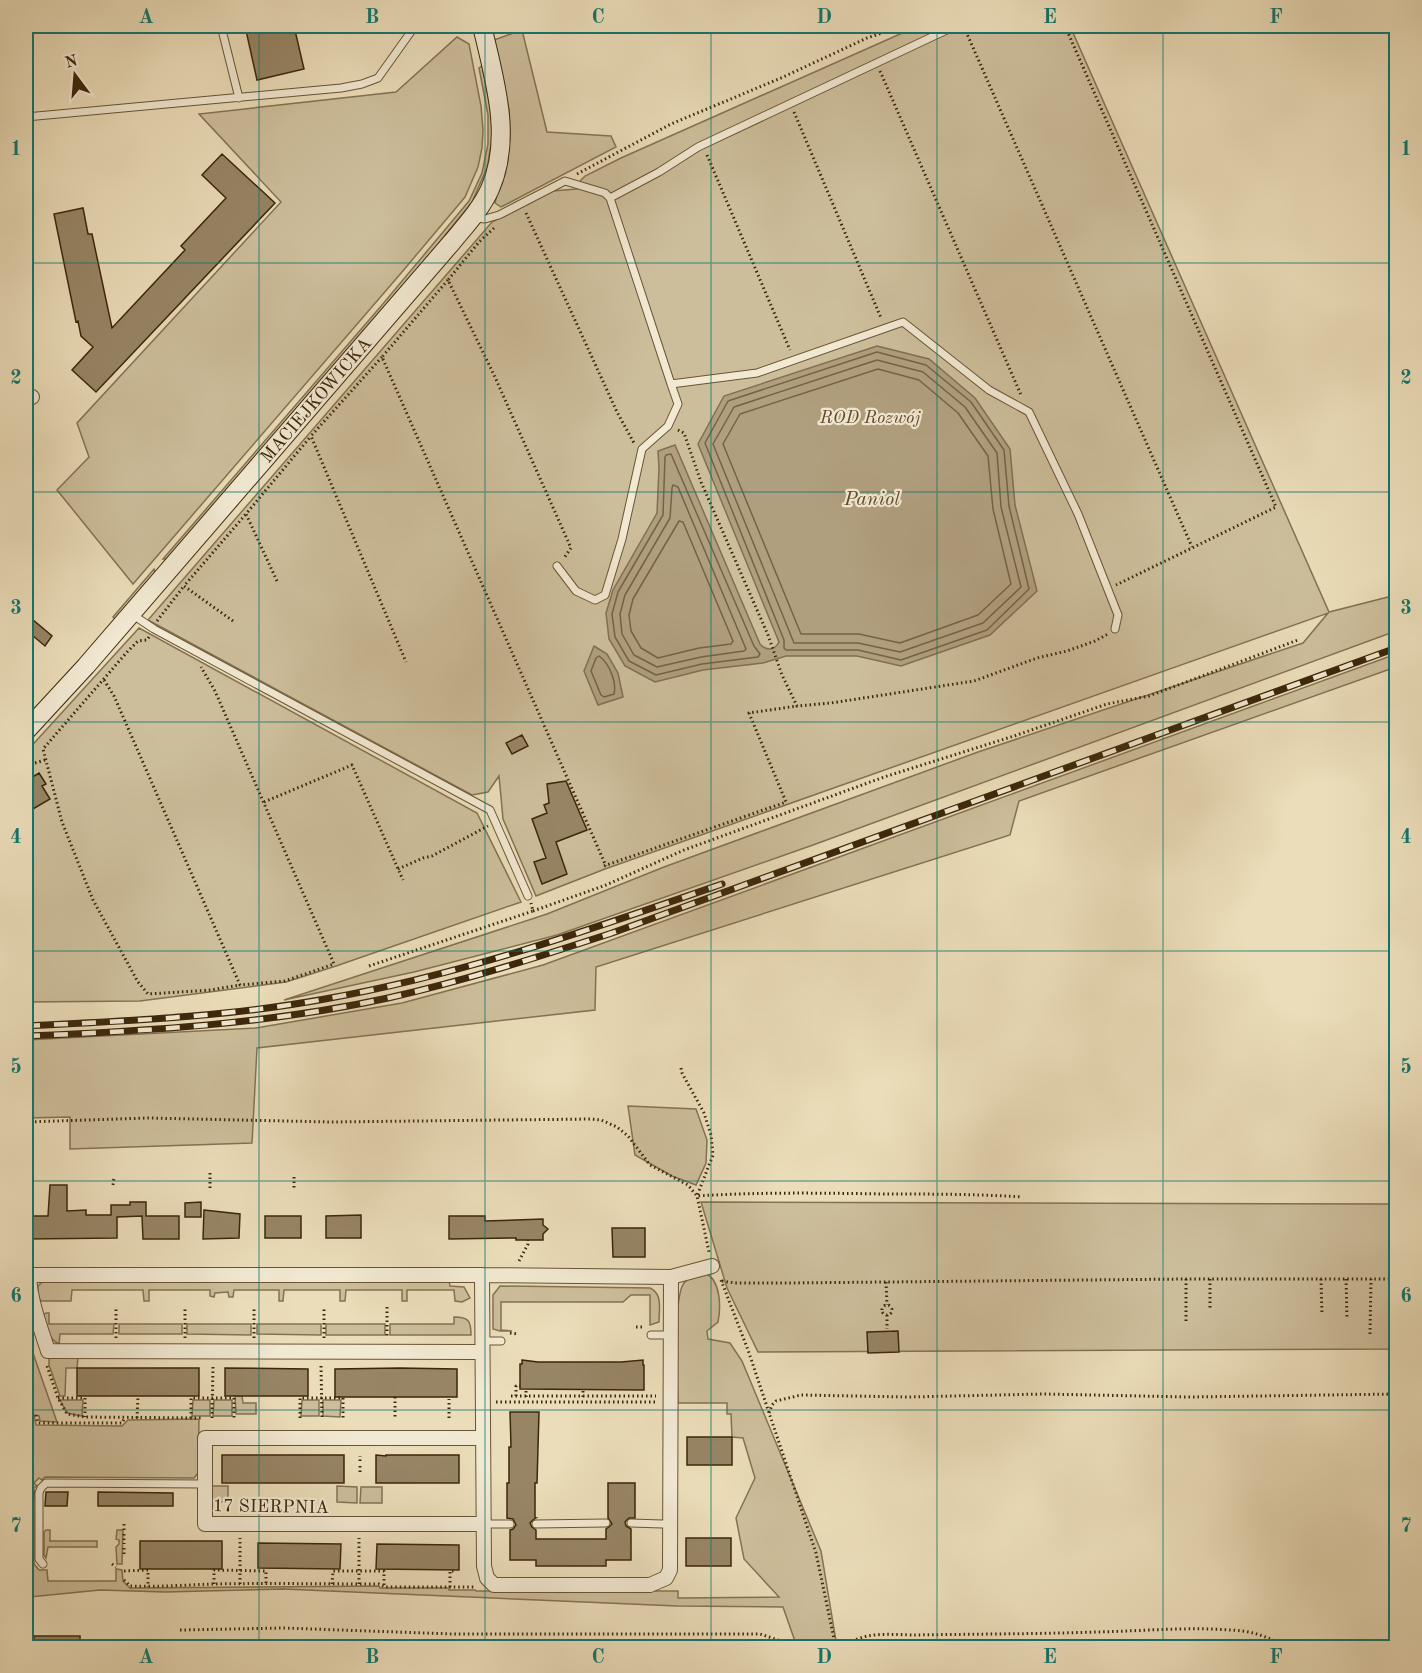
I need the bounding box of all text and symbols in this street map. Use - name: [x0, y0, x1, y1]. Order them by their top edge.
- text: A: [138, 8, 154, 28]
- text: B: [365, 8, 379, 28]
- text: C: [591, 8, 605, 28]
- text: D: [816, 8, 832, 28]
- text: E: [1043, 8, 1057, 28]
- text: F: [1269, 8, 1283, 28]
- north arrow: [45, 45, 105, 105]
- text: N: [63, 53, 80, 72]
- text: 1: [10, 140, 22, 160]
- text: 1: [1400, 140, 1412, 160]
- street label: MACIEJKOWICKA: [258, 334, 375, 467]
- text: 2: [10, 369, 22, 389]
- text: 2: [1400, 369, 1412, 389]
- park label: ROD Rozwój: [819, 409, 921, 427]
- water label: Paniol: [843, 490, 900, 510]
- text: 3: [10, 599, 22, 619]
- text: 3: [1400, 599, 1412, 619]
- text: 4: [10, 828, 22, 848]
- text: 4: [1400, 828, 1412, 848]
- text: 5: [10, 1057, 22, 1078]
- text: 5: [1400, 1057, 1412, 1078]
- text: 6: [10, 1287, 22, 1307]
- text: 6: [1400, 1287, 1412, 1307]
- street label: 17 SIERPNIA: [213, 1497, 330, 1517]
- text: 7: [10, 1517, 22, 1537]
- text: 7: [1400, 1517, 1412, 1537]
- text: A: [138, 1648, 154, 1668]
- text: B: [365, 1648, 379, 1668]
- text: C: [591, 1648, 605, 1668]
- text: D: [816, 1648, 832, 1668]
- text: E: [1043, 1648, 1057, 1668]
- text: F: [1269, 1648, 1283, 1668]

